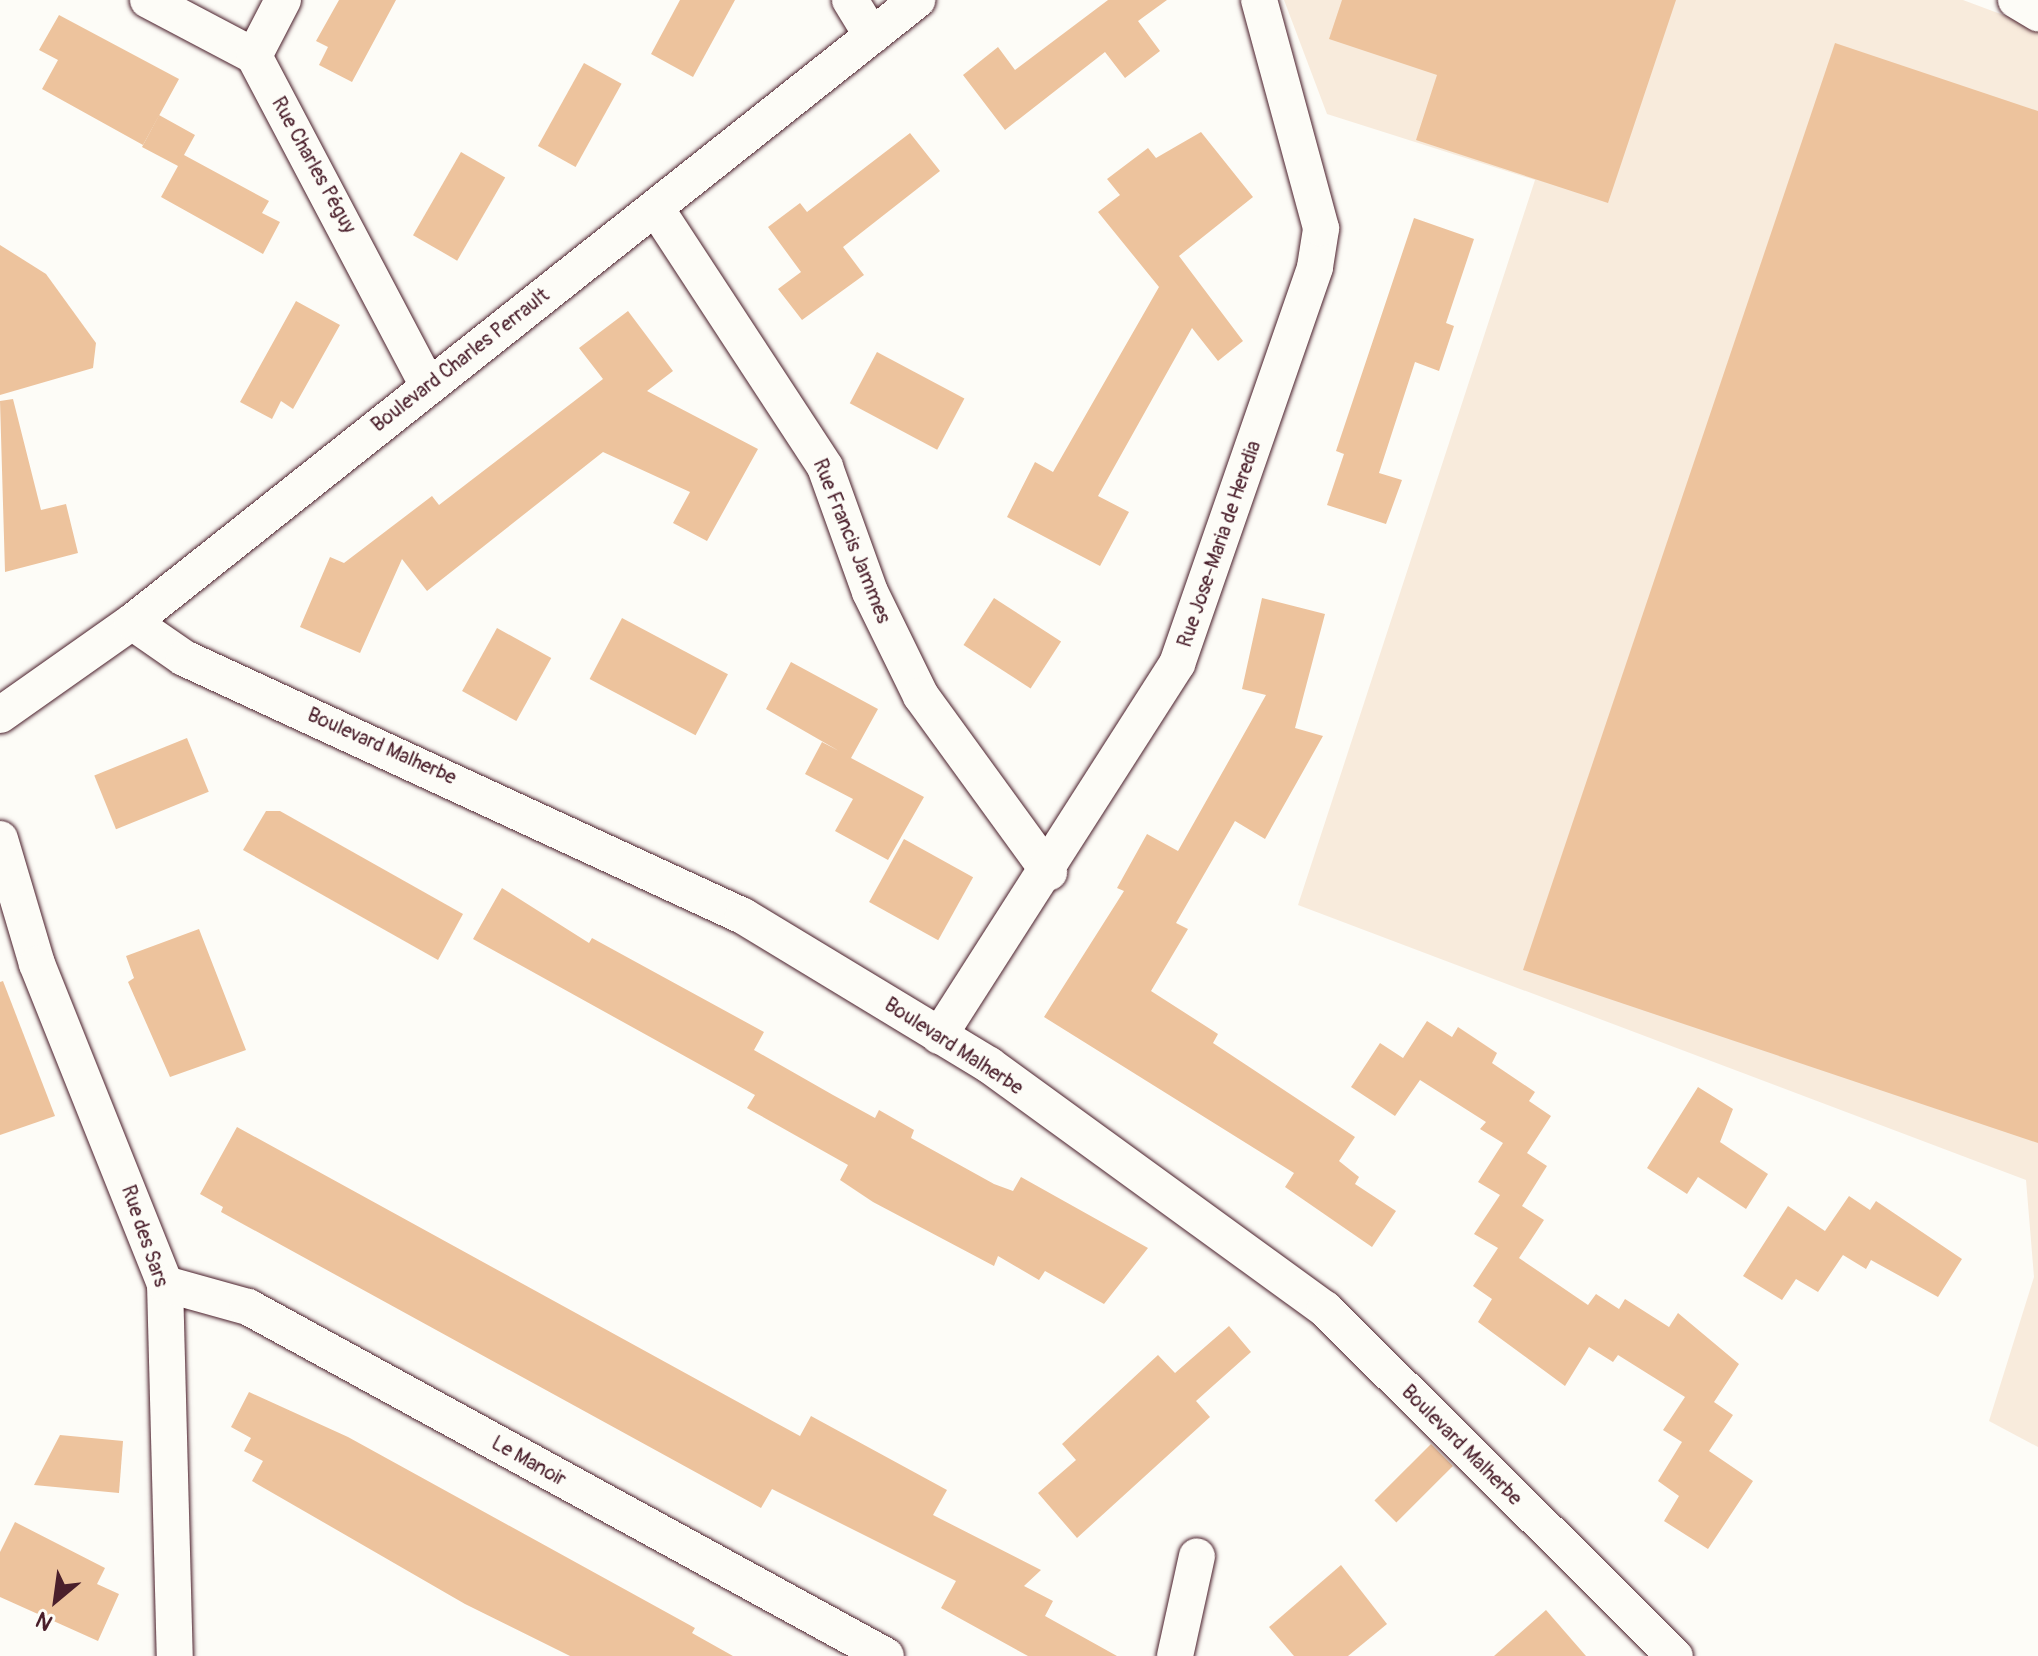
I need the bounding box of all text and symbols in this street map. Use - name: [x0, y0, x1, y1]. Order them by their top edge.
- street label: Rue Charles Péguy: [267, 93, 361, 237]
- street label: Boulevard Charles Perrault: [366, 283, 554, 437]
- street label: Rue Jose-Maria de Heredia: [1172, 438, 1266, 650]
- street label: Rue Francis Jammes: [808, 455, 896, 627]
- street label: Boulevard Malherbe: [304, 702, 460, 790]
- street label: Boulevard Malherbe: [880, 992, 1028, 1100]
- street label: Rue des Sars: [116, 1182, 174, 1290]
- street label: Boulevard Malherbe: [1397, 1380, 1527, 1510]
- street label: Le Manoir: [487, 1431, 571, 1491]
- north arrow: [16, 1560, 96, 1640]
- text: N: [31, 1605, 58, 1637]

